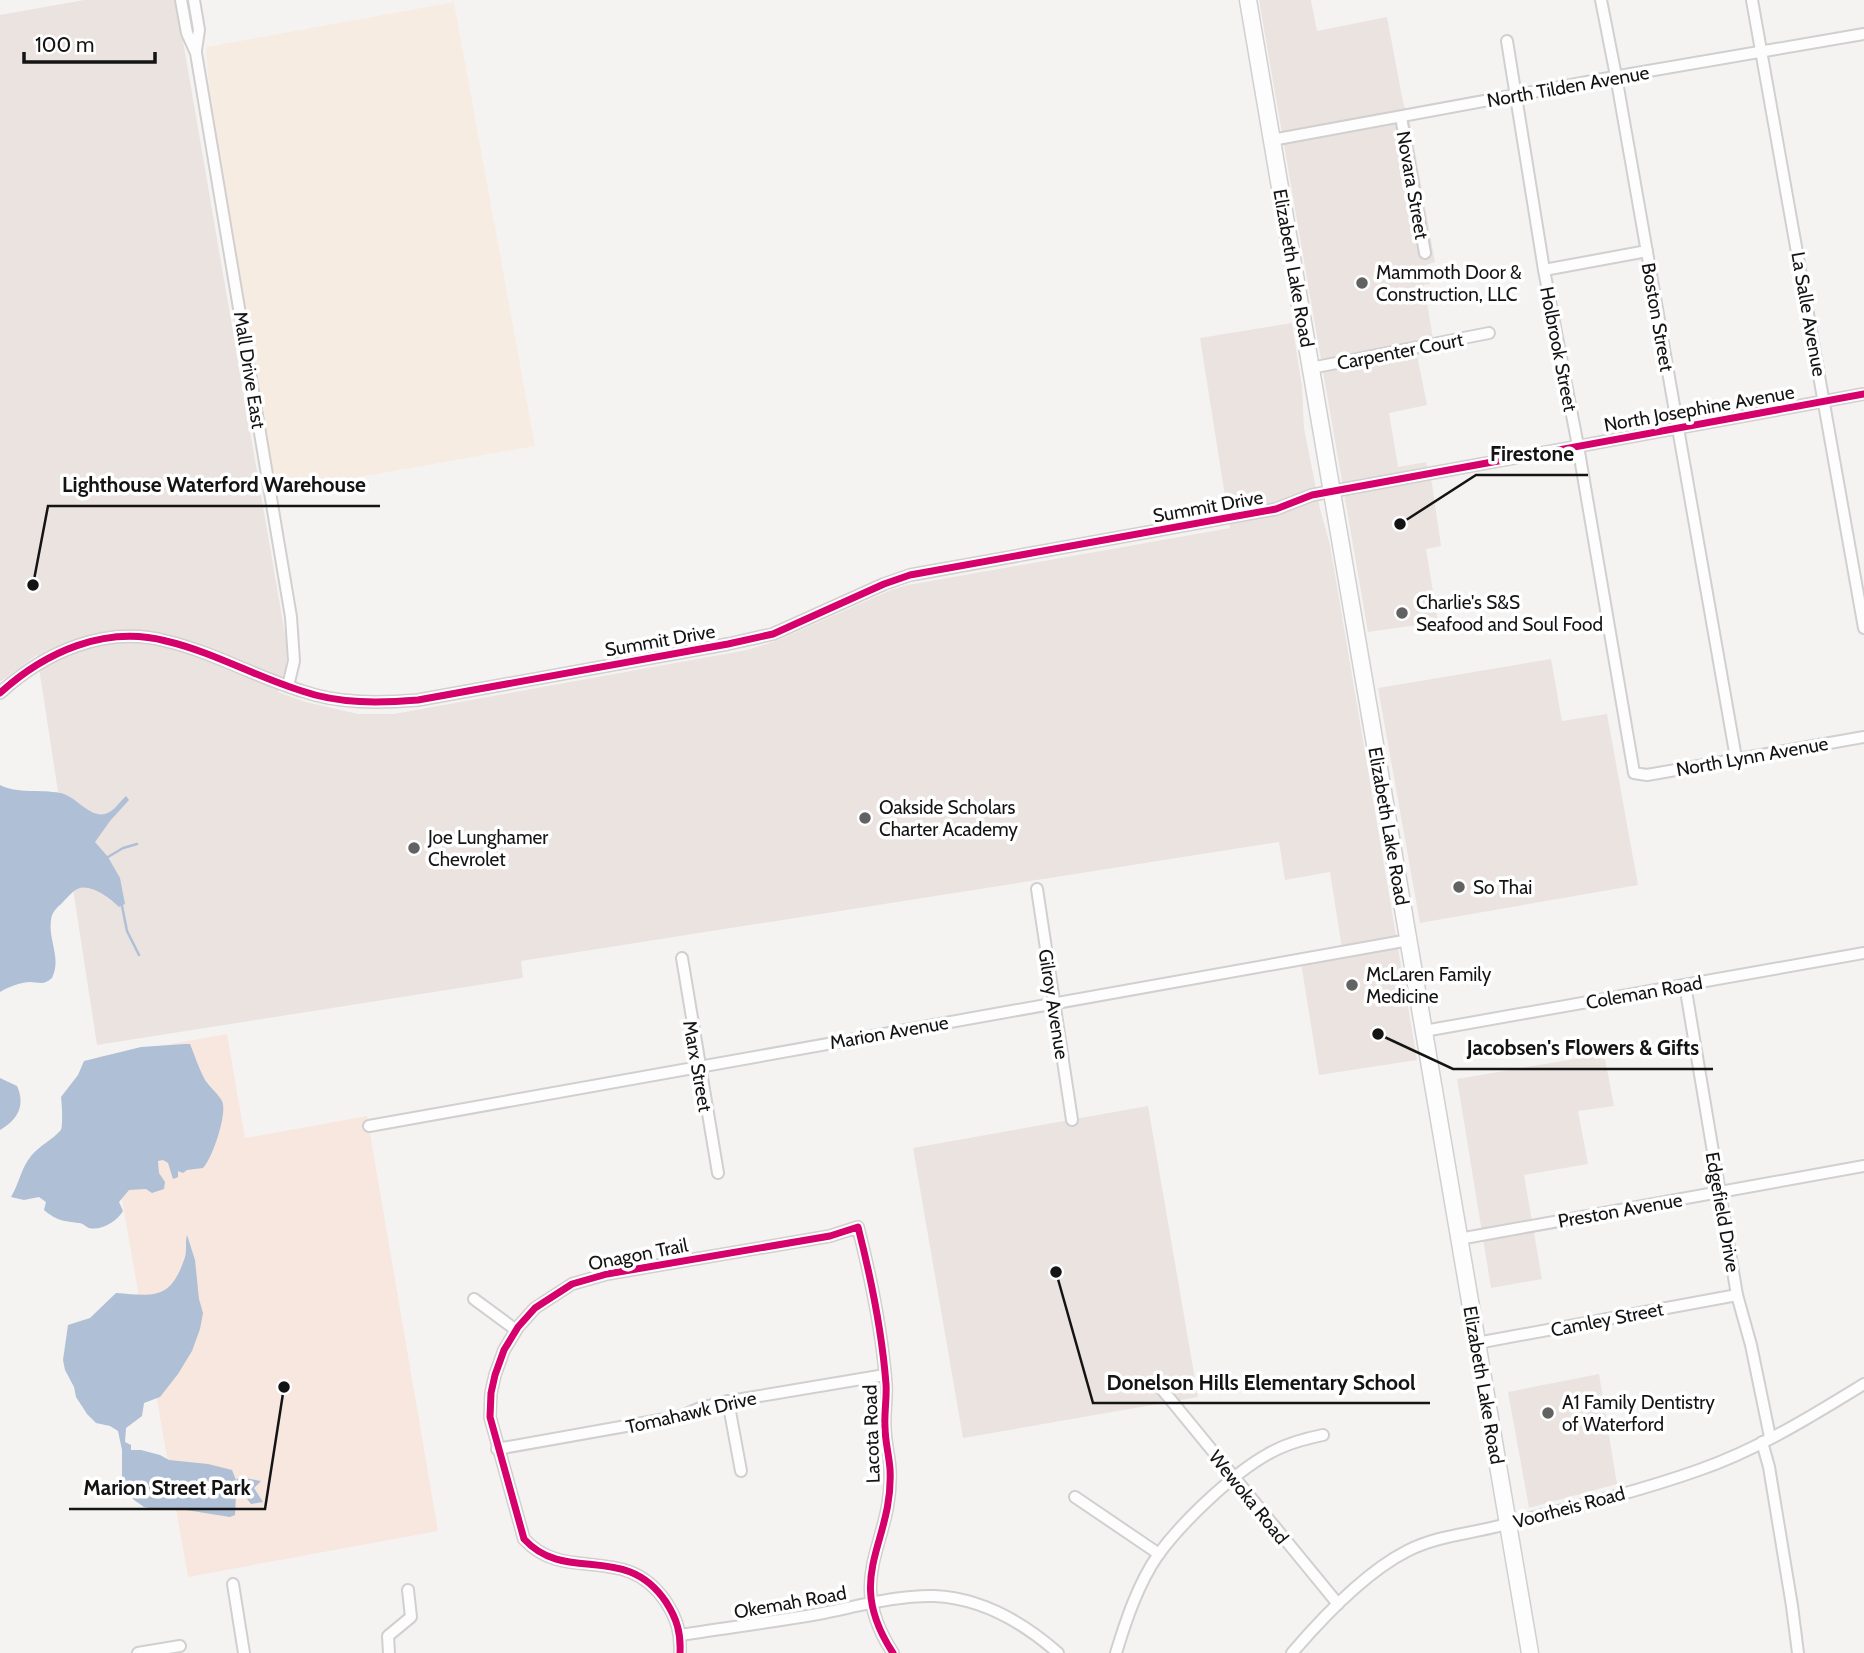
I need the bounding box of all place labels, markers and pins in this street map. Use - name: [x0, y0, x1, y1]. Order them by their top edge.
- place label: Mammoth Door & Construction, LLC: [1376, 261, 1522, 306]
- marker: Mammoth Door & Construction, LLC: [1354, 275, 1370, 291]
- callout: Firestone: [1476, 433, 1588, 475]
- callout: Lighthouse Waterford Warehouse: [48, 464, 380, 506]
- place label: Charlie's S&S Seafood and Soul Food: [1416, 591, 1603, 636]
- marker: Charlie's S&S Seafood and Soul Food: [1394, 605, 1410, 621]
- place label: Oakside Scholars Charter Academy: [879, 796, 1018, 841]
- marker: Oakside Scholars Charter Academy: [857, 810, 873, 826]
- place label: Joe Lunghamer Chevrolet: [427, 826, 548, 871]
- marker: Joe Lunghamer Chevrolet: [406, 840, 422, 856]
- place label: So Thai: [1473, 876, 1532, 899]
- marker: So Thai: [1451, 879, 1467, 895]
- place label: McLaren Family Medicine: [1366, 963, 1492, 1008]
- marker: McLaren Family Medicine: [1344, 977, 1360, 993]
- callout: Jacobsen's Flowers & Gifts: [1453, 1027, 1713, 1069]
- callout: Donelson Hills Elementary School: [1093, 1361, 1430, 1403]
- place label: A1 Family Dentistry of Waterford: [1562, 1391, 1715, 1436]
- marker: A1 Family Dentistry of Waterford: [1540, 1405, 1556, 1421]
- callout: Marion Street Park: [69, 1467, 265, 1509]

